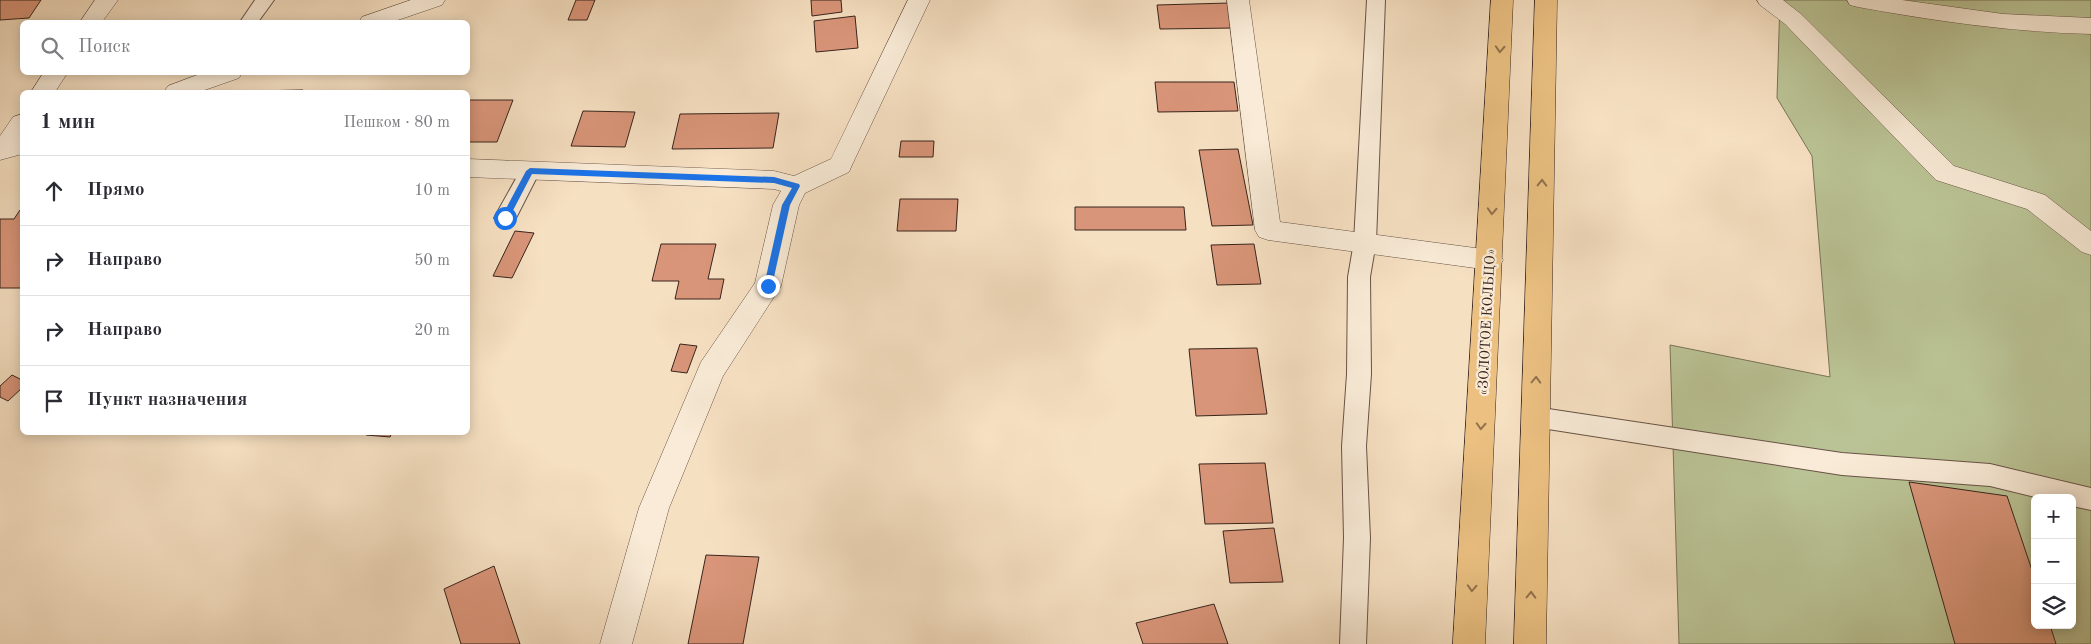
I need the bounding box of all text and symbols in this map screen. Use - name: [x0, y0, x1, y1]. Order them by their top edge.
- search box: [20, 20, 470, 75]
- icon: search: [38, 34, 66, 62]
- text: Поиск: [78, 38, 130, 57]
- one-way arrow: [1494, 45, 1505, 53]
- text: 1 мин: [40, 112, 95, 133]
- text: Пешком · 80 m: [343, 115, 450, 131]
- icon: ahead: [40, 177, 68, 205]
- one-way arrow: [1537, 179, 1548, 187]
- text: Прямо: [87, 181, 145, 200]
- text: 10 m: [414, 183, 450, 199]
- route start: [494, 207, 517, 230]
- one-way arrow: [1487, 207, 1498, 215]
- icon: right: [40, 247, 68, 275]
- street label: «ЗОЛОТОЕ КОЛЬЦО»: [1476, 248, 1498, 396]
- text: Направо: [87, 251, 162, 270]
- text: 50 m: [414, 253, 450, 269]
- route end: [757, 275, 780, 298]
- icon: right: [40, 317, 68, 345]
- text: Направо: [87, 321, 162, 340]
- text: 20 m: [414, 323, 450, 339]
- one-way arrow: [1531, 376, 1541, 384]
- icon: arrive: [40, 387, 68, 415]
- text: Пункт назначения: [87, 391, 247, 410]
- one-way arrow: [1475, 422, 1486, 430]
- map controls: [2031, 494, 2076, 629]
- button: +: [2031, 494, 2076, 539]
- button: −: [2031, 539, 2076, 584]
- one-way arrow: [1466, 584, 1477, 592]
- button: layers: [2031, 584, 2076, 629]
- one-way arrow: [1526, 591, 1536, 599]

